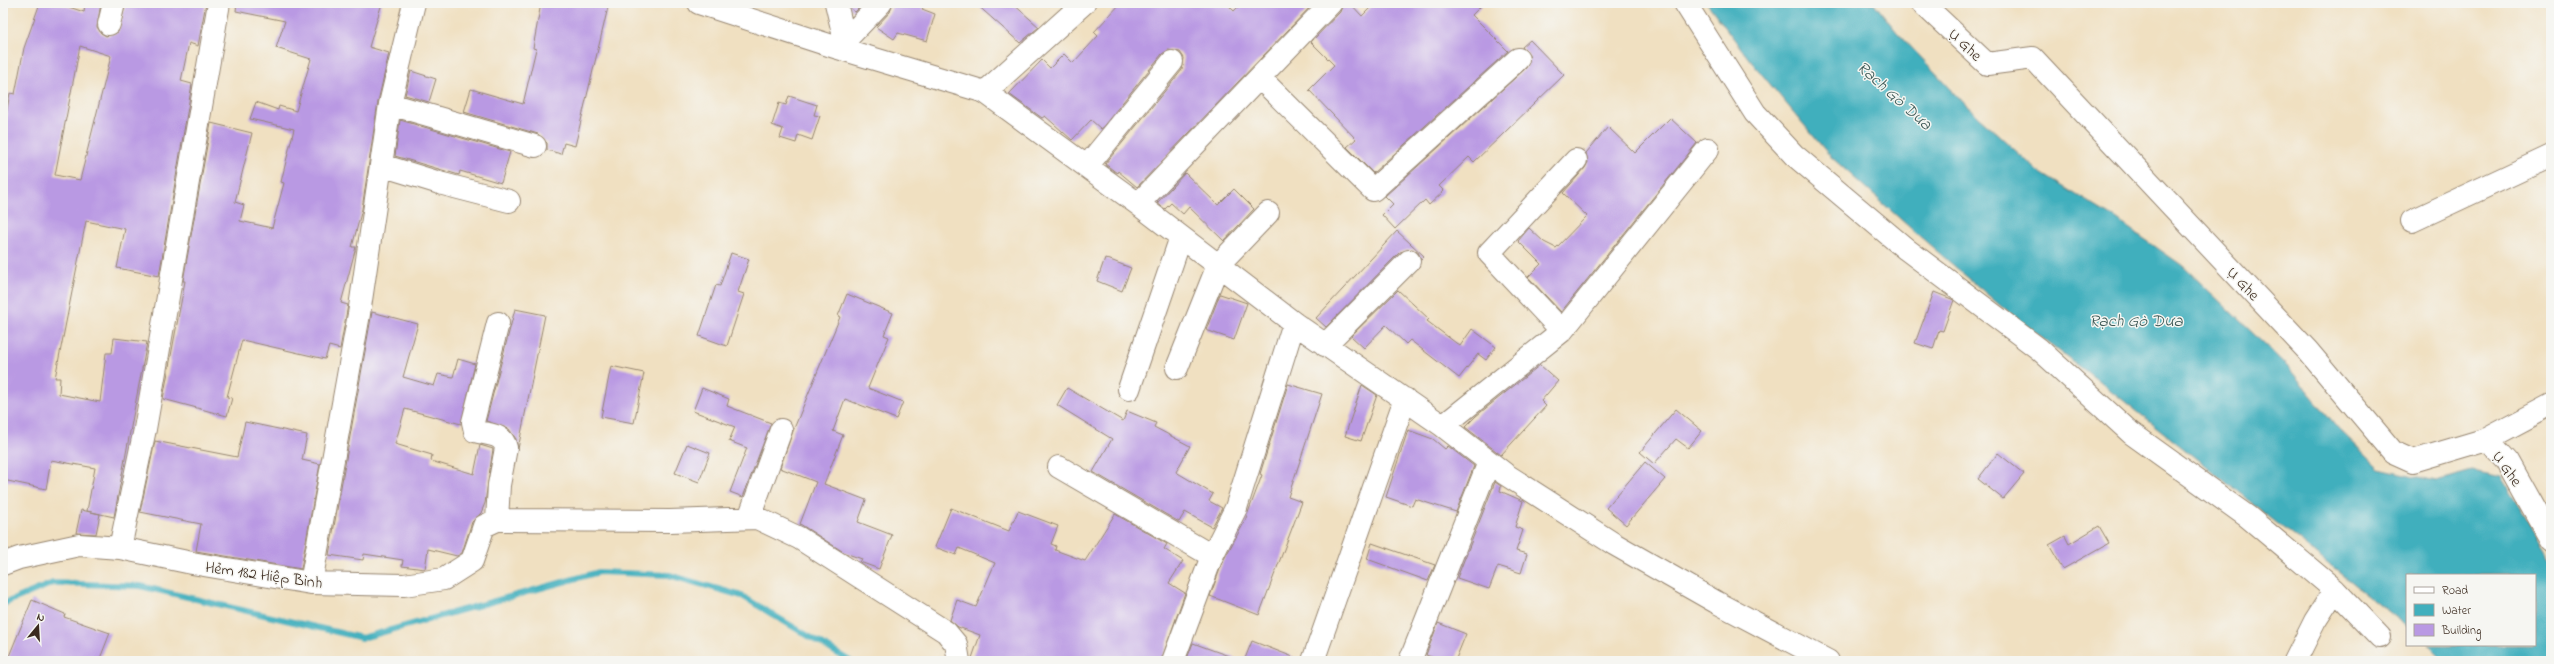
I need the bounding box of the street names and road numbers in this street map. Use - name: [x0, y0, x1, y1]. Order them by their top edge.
- street label: Ụ Ghe: [1942, 23, 1988, 68]
- street label: Ụ Ghe: [2220, 262, 2265, 307]
- street label: Ụ Ghe: [2485, 446, 2528, 493]
- street label: Hẻm 182 Hiệp Bình: [204, 556, 324, 596]

